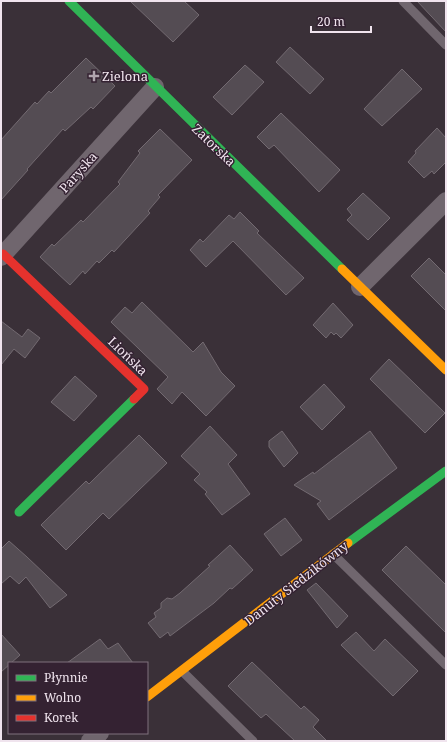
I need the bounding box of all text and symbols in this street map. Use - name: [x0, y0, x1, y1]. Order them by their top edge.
- scale bar: [311, 8, 371, 34]
- text: 20 m: [317, 13, 345, 30]
- place label: Zielona: [102, 67, 148, 85]
- marker: Zielona: [89, 71, 99, 81]
- street label: Zatorska: [188, 120, 240, 170]
- street label: Paryska: [55, 148, 101, 196]
- street label: Liońska: [104, 333, 152, 379]
- street label: Danuty Siedzikówny: [240, 536, 352, 629]
- legend: [8, 662, 148, 734]
- text: Płynnie: [44, 669, 88, 686]
- text: Wolno: [44, 689, 81, 706]
- text: Korek: [44, 709, 79, 726]

